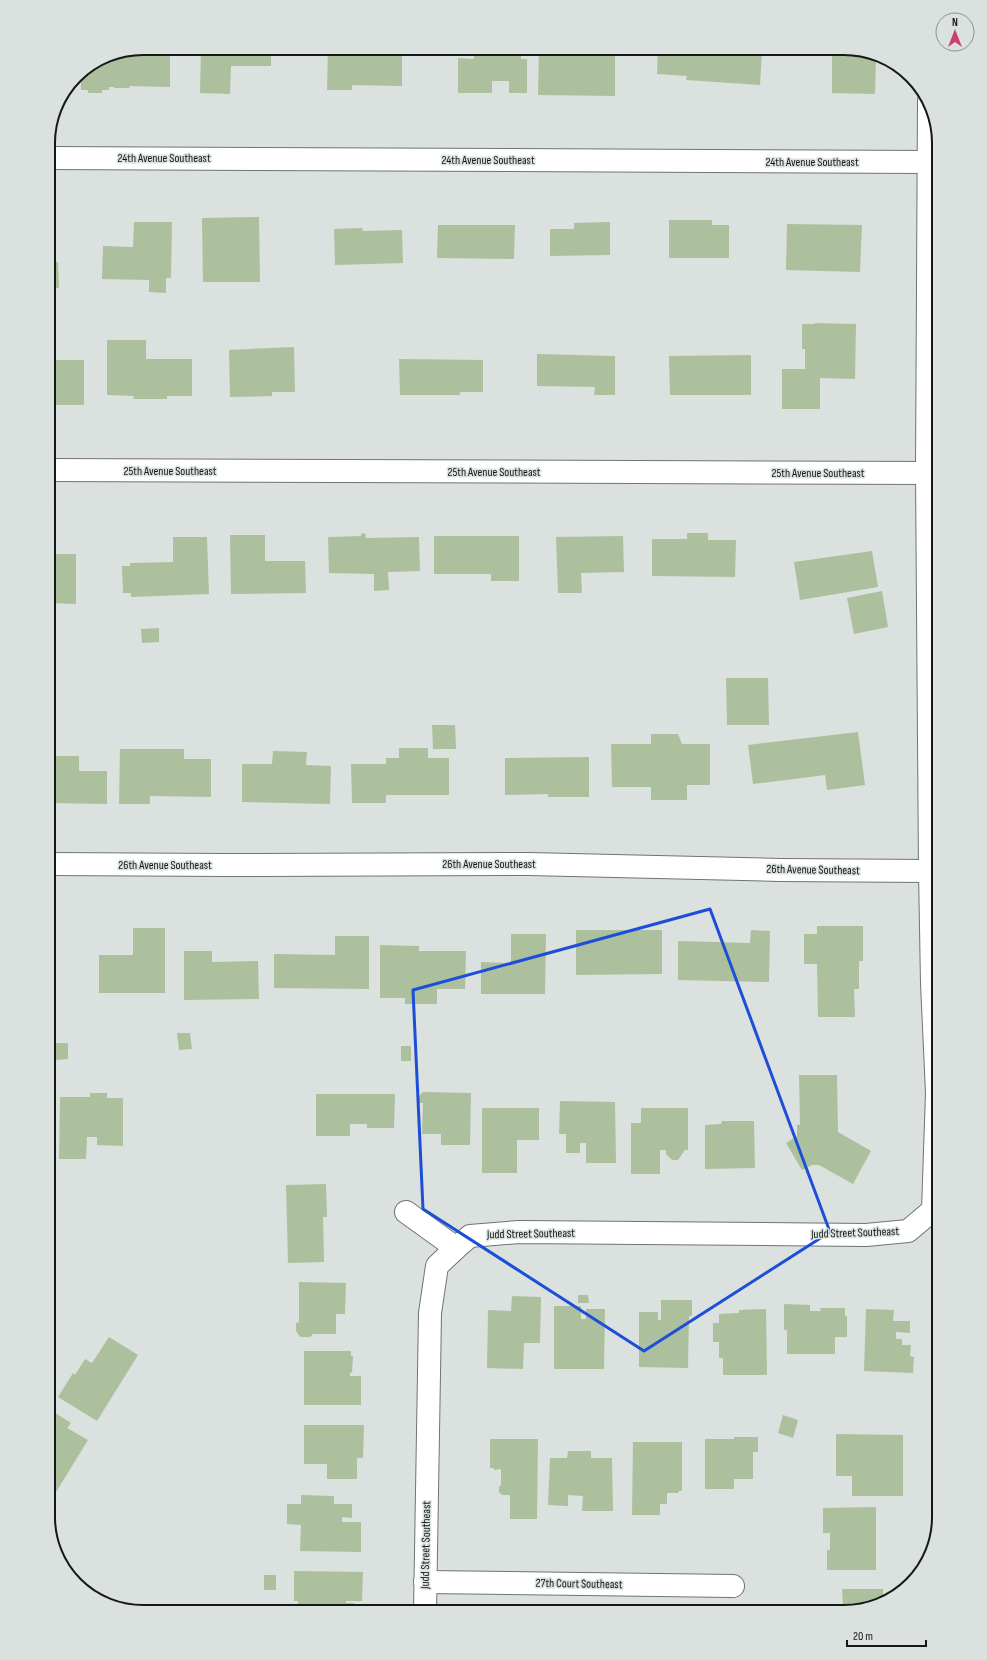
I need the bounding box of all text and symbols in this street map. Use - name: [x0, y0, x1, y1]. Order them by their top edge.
- north arrow: [935, 12, 975, 52]
- text: N: [952, 16, 958, 29]
- street label: 24th Avenue Southeast: [117, 151, 211, 166]
- street label: 24th Avenue Southeast: [441, 153, 535, 168]
- street label: 24th Avenue Southeast: [765, 155, 859, 170]
- street label: 25th Avenue Southeast: [123, 464, 217, 479]
- street label: 25th Avenue Southeast: [447, 465, 541, 480]
- street label: 25th Avenue Southeast: [771, 466, 865, 481]
- street label: 26th Avenue Southeast: [442, 857, 536, 872]
- street label: 26th Avenue Southeast: [118, 858, 212, 873]
- street label: 26th Avenue Southeast: [766, 862, 860, 878]
- street label: Judd Street Southeast: [810, 1224, 900, 1242]
- street label: Judd Street Southeast: [486, 1226, 575, 1242]
- street label: Judd Street Southeast: [418, 1501, 434, 1590]
- street label: 27th Court Southeast: [535, 1576, 623, 1592]
- scale bar: [847, 1622, 926, 1648]
- text: 20 m: [853, 1629, 873, 1644]

